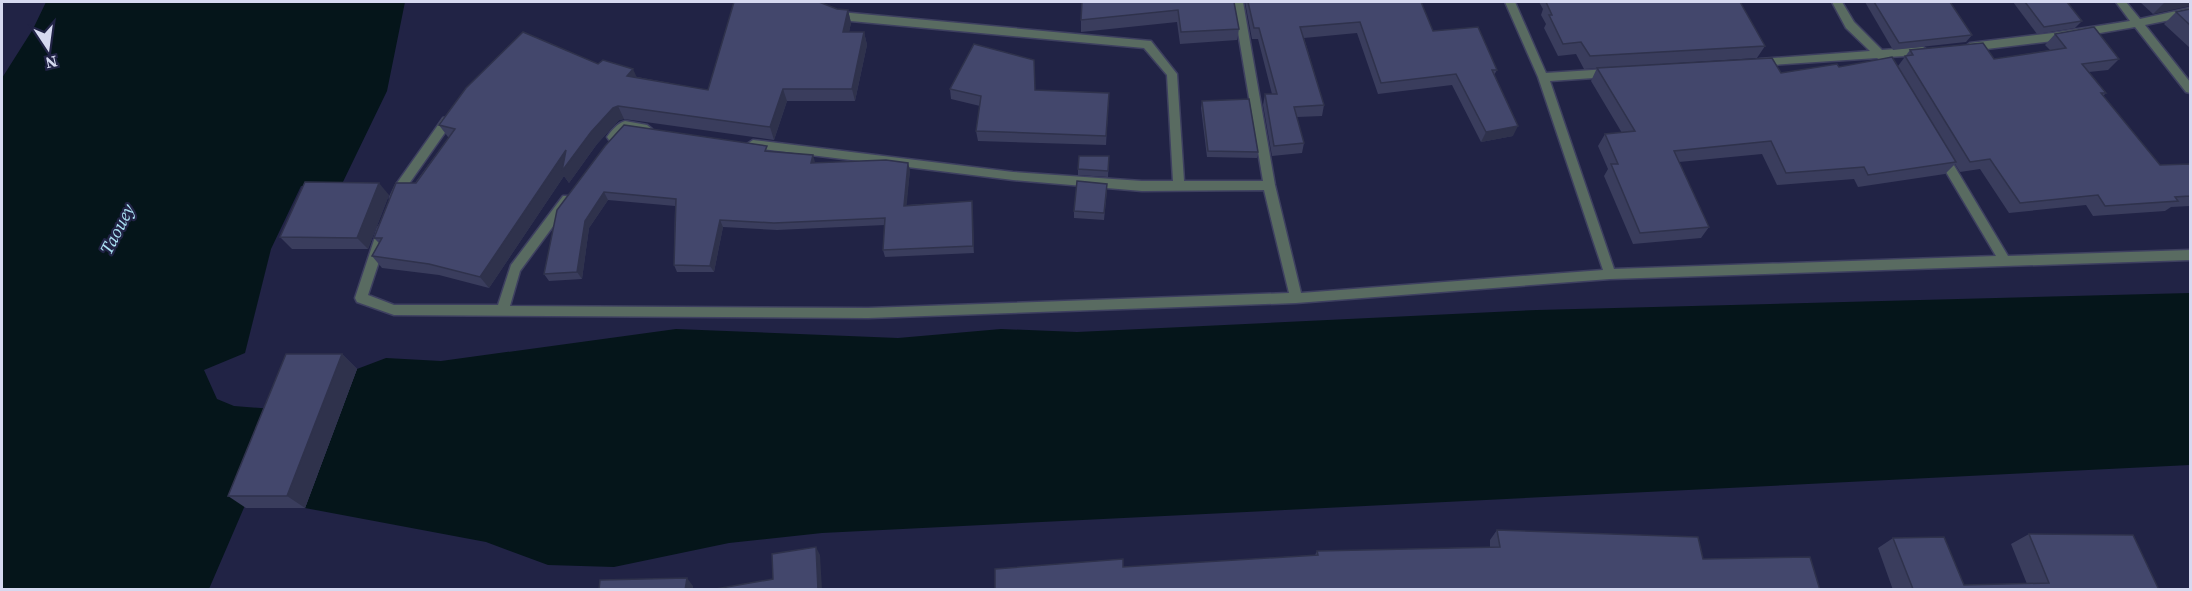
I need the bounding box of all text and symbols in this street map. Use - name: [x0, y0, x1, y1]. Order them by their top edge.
- north arrow: [18, 18, 78, 78]
- text: N: [43, 51, 60, 75]
- water label: Taouey: [94, 199, 141, 259]

